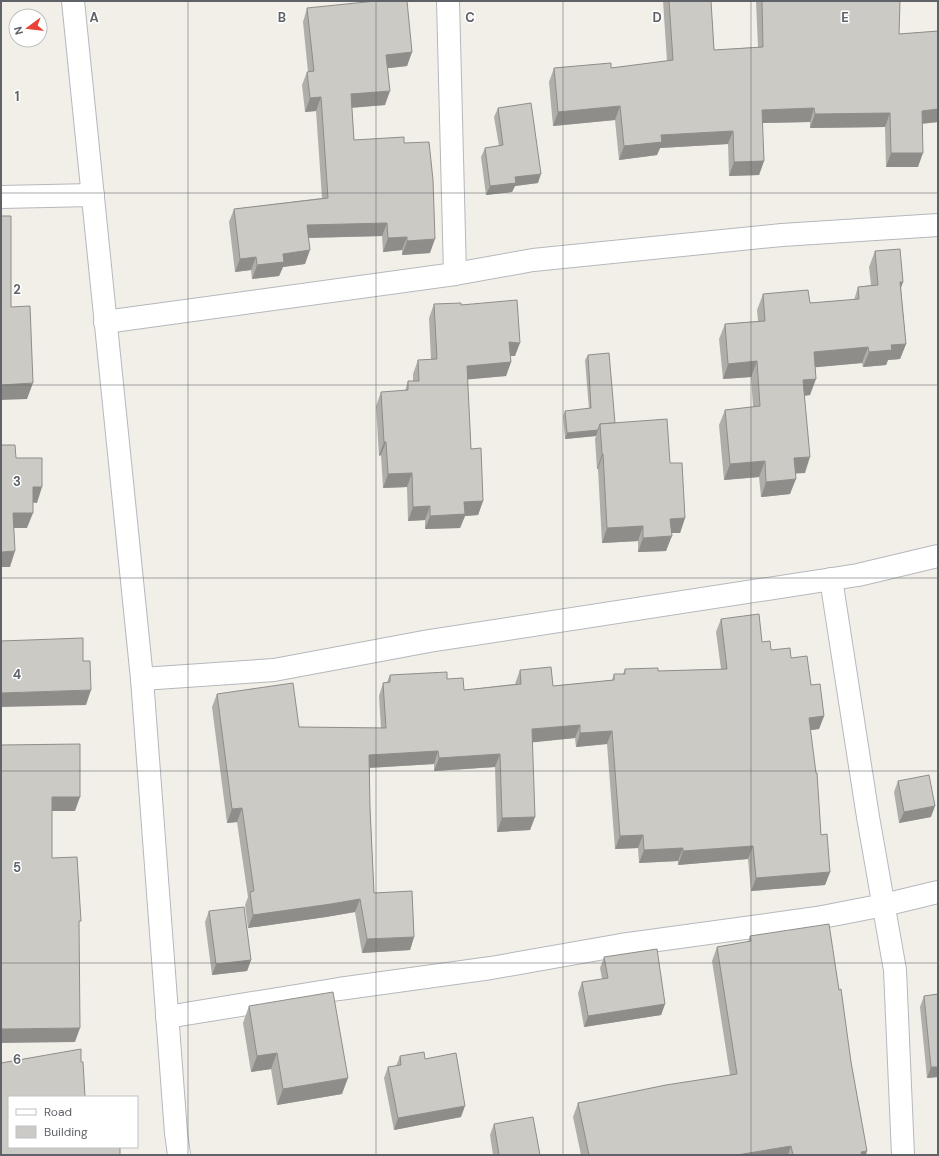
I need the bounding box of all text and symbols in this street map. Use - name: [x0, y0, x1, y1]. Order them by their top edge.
- north arrow: [8, 8, 48, 48]
- text: A: [89, 9, 99, 26]
- text: B: [278, 9, 286, 26]
- text: C: [465, 9, 475, 26]
- text: D: [652, 9, 662, 26]
- text: E: [841, 9, 849, 26]
- text: N: [11, 25, 26, 36]
- text: 1: [15, 88, 19, 105]
- text: 2: [13, 281, 21, 298]
- text: 3: [13, 473, 21, 490]
- text: 4: [13, 666, 21, 683]
- text: 5: [13, 859, 21, 876]
- text: 6: [13, 1051, 21, 1068]
- legend: [8, 1096, 138, 1148]
- text: Road: [44, 1104, 72, 1120]
- text: Building: [44, 1124, 88, 1140]

